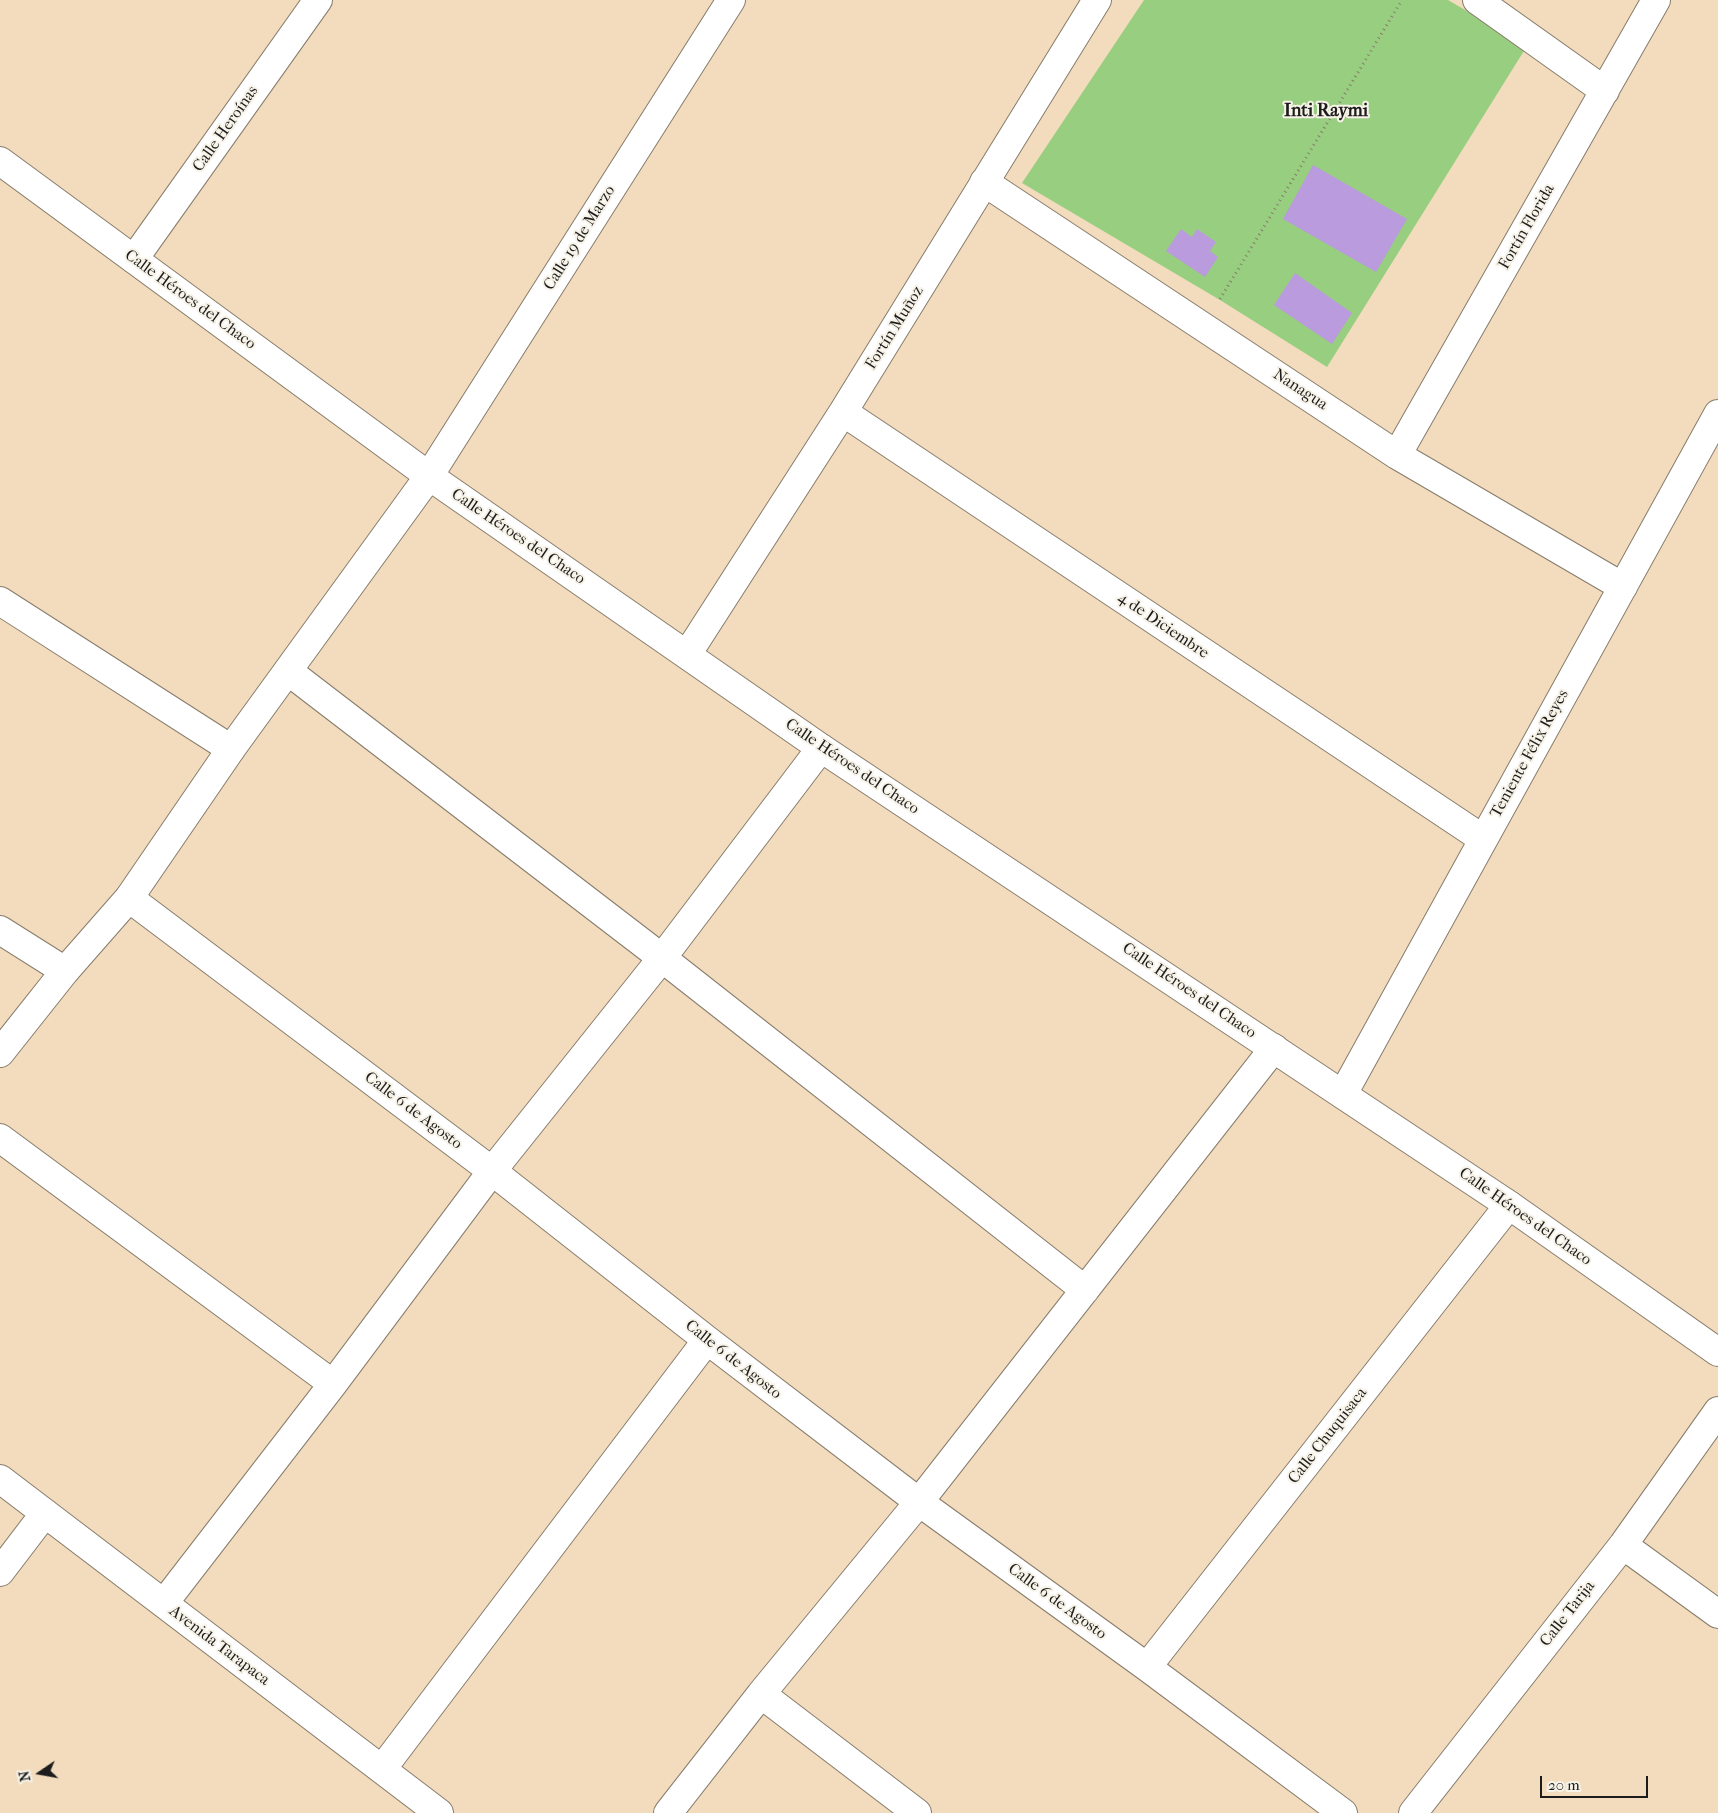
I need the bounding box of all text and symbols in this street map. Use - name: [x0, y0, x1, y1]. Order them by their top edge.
- street label: Calle Heroínas: [189, 82, 263, 176]
- district label: Inti Raymi: [1284, 101, 1368, 123]
- street label: Fortín Florida: [1495, 181, 1559, 273]
- street label: Calle 19 de Marzo: [540, 182, 620, 294]
- street label: Calle Héroes del Chaco: [121, 246, 259, 354]
- street label: Fortín Muñoz: [862, 283, 928, 373]
- street label: Nanagua: [1269, 365, 1331, 415]
- street label: Calle Héroes del Chaco: [447, 485, 589, 589]
- street label: 4 de Diciembre: [1114, 589, 1212, 663]
- street label: Teniente Félix Reyes: [1487, 686, 1573, 822]
- street label: Calle Héroes del Chaco: [781, 715, 923, 819]
- street label: Calle Héroes del Chaco: [1118, 939, 1260, 1043]
- street label: Calle 6 de Agosto: [360, 1068, 466, 1154]
- street label: Calle Héroes del Chaco: [1455, 1164, 1595, 1270]
- street label: Calle 6 de Agosto: [681, 1316, 785, 1404]
- street label: Calle Chuquisaca: [1285, 1384, 1371, 1488]
- street label: Calle 6 de Agosto: [1004, 1560, 1110, 1644]
- street label: Calle Tarija: [1536, 1577, 1600, 1651]
- street label: Avenida Tarapaca: [165, 1602, 273, 1690]
- north arrow: [15, 1748, 65, 1798]
- scale bar: [1543, 1766, 1650, 1798]
- text: N: [15, 1769, 34, 1783]
- text: 20 m: [1548, 1776, 1580, 1794]

